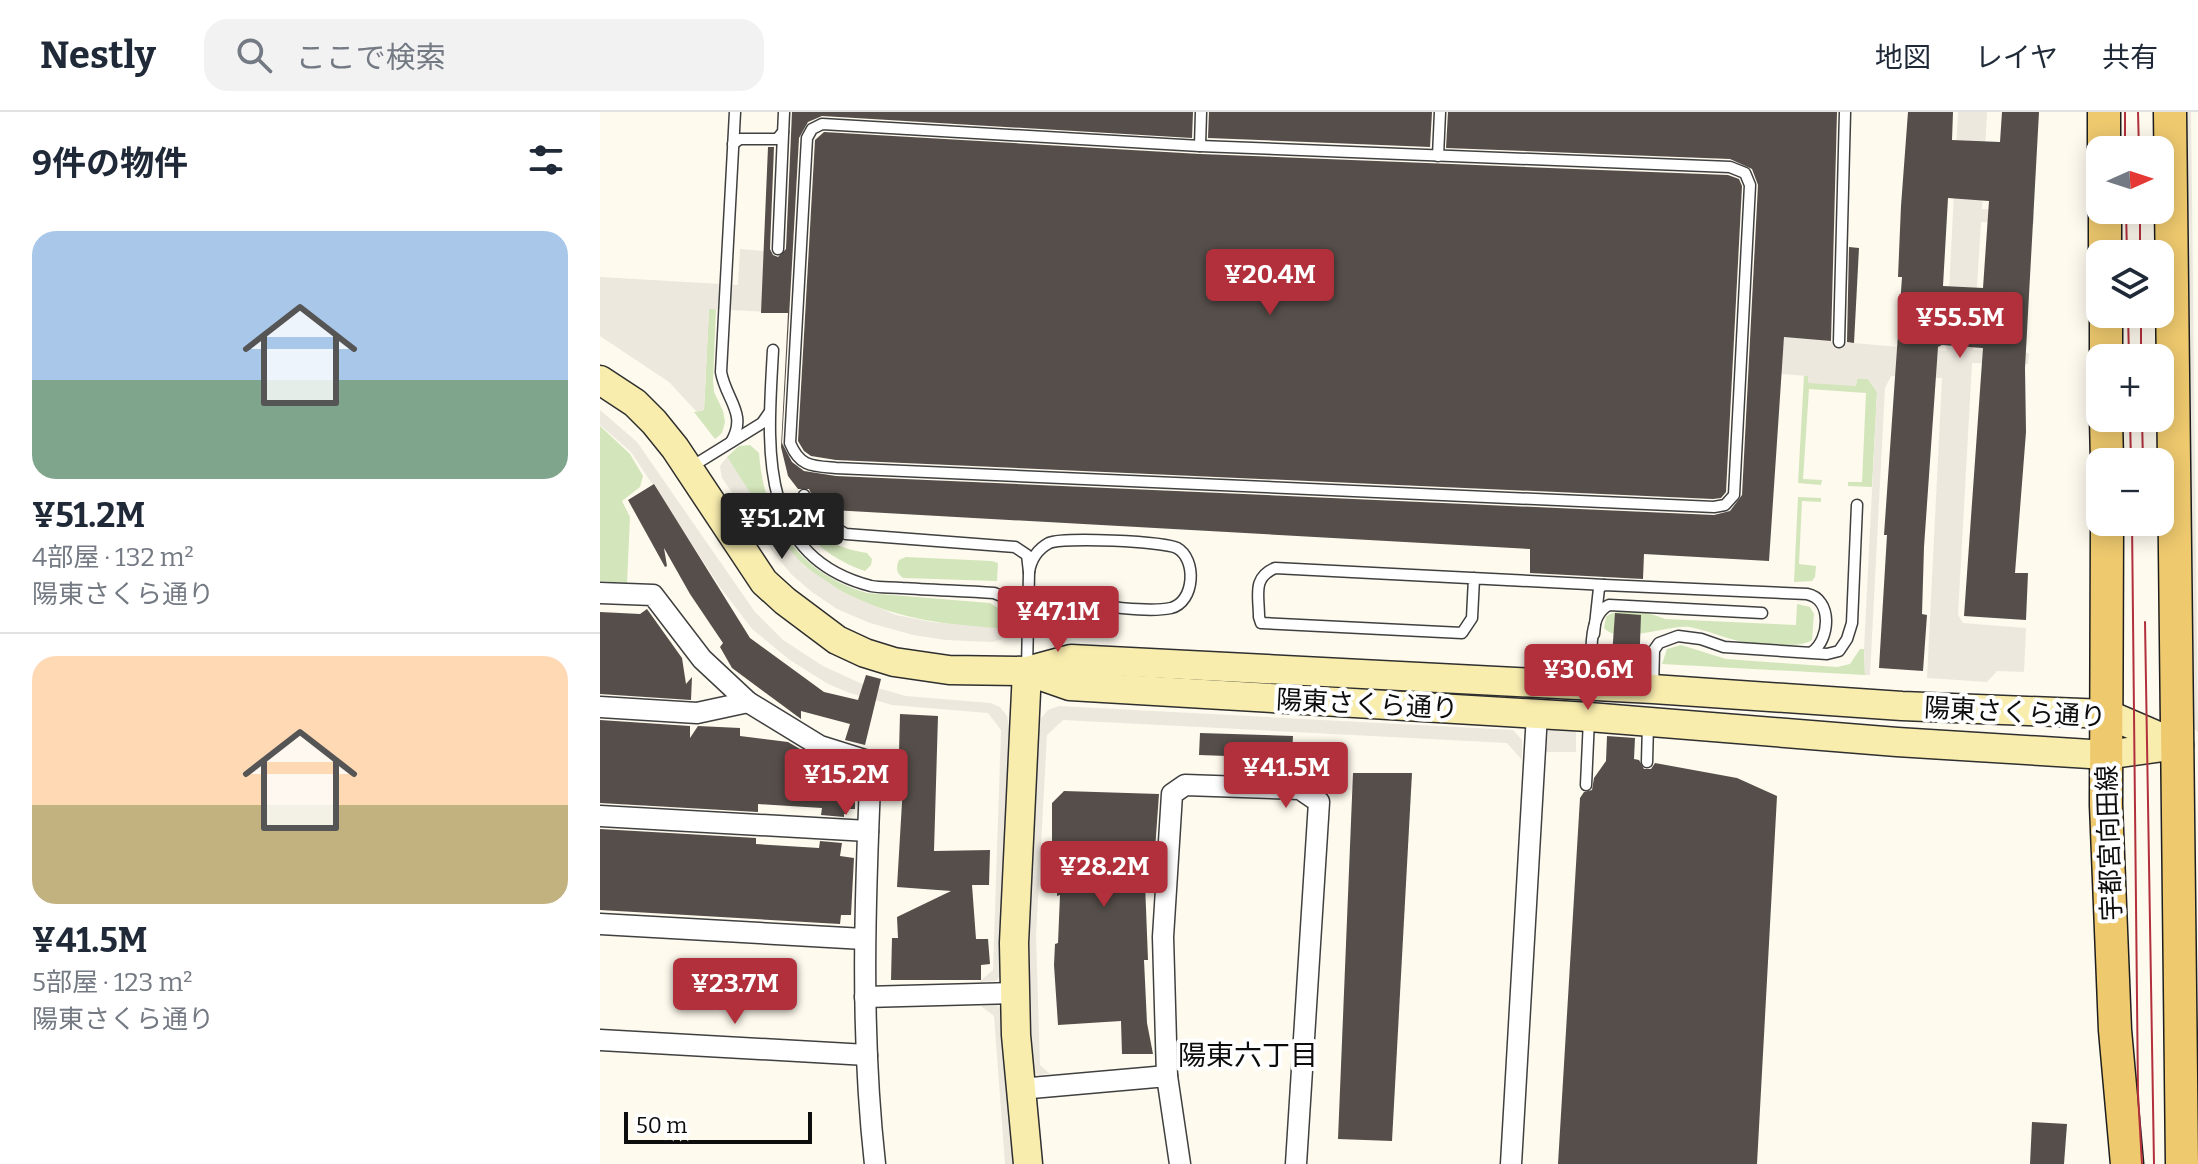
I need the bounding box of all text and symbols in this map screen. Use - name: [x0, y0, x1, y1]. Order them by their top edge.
- search box: [204, 19, 764, 91]
- text: Nestly: [40, 32, 156, 78]
- icon: search: [232, 33, 276, 77]
- text: ここで検索: [296, 40, 446, 76]
- text: 地図: [1875, 41, 1931, 74]
- text: レイヤ: [1975, 41, 2058, 74]
- text: 共有: [2102, 41, 2158, 74]
- north arrow: [2086, 136, 2174, 224]
- map controls: [2086, 136, 2174, 536]
- icon: filters: [524, 138, 568, 182]
- text: 9件の物件: [32, 143, 188, 184]
- button: layers: [2086, 240, 2174, 328]
- pin: ¥20.4M: [1205, 249, 1335, 317]
- text: ¥20.4M: [1224, 259, 1316, 290]
- icon: home: [228, 283, 372, 427]
- pin: ¥55.5M: [1895, 292, 2025, 360]
- text: ¥55.5M: [1916, 302, 2004, 333]
- button: +: [2086, 344, 2174, 432]
- button: −: [2086, 448, 2174, 536]
- pin: ¥51.2M: [717, 493, 847, 561]
- text: ¥51.2M: [32, 495, 145, 536]
- text: ¥51.2M: [739, 503, 825, 534]
- text: 4部屋 · 132 m²: [32, 542, 194, 573]
- text: 陽東さくら通り: [32, 579, 214, 610]
- pin: ¥47.1M: [993, 586, 1123, 654]
- text: ¥47.1M: [1016, 596, 1100, 627]
- pin: ¥30.6M: [1523, 644, 1653, 712]
- text: ¥30.6M: [1542, 654, 1634, 685]
- street label: 陽東さくら通り: [1275, 684, 1459, 725]
- street label: 陽東さくら通り: [1923, 692, 2107, 733]
- icon: home: [228, 708, 372, 852]
- pin: ¥41.5M: [1221, 742, 1351, 810]
- pin: ¥15.2M: [781, 749, 911, 817]
- text: ¥41.5M: [1242, 752, 1330, 783]
- text: ¥15.2M: [803, 759, 889, 790]
- street label: 宇都宮向田線: [2091, 764, 2128, 921]
- pin: ¥28.2M: [1039, 841, 1169, 909]
- text: ¥28.2M: [1059, 851, 1149, 882]
- text: ¥41.5M: [32, 920, 147, 961]
- pin: ¥23.7M: [670, 958, 800, 1026]
- text: 5部屋 · 123 m²: [32, 967, 193, 998]
- text: ¥23.7M: [691, 968, 779, 999]
- text: 陽東さくら通り: [32, 1004, 214, 1035]
- district label: 陽東六丁目: [1178, 1039, 1318, 1072]
- scale bar: [624, 1108, 812, 1144]
- text: 50 m: [636, 1112, 687, 1139]

